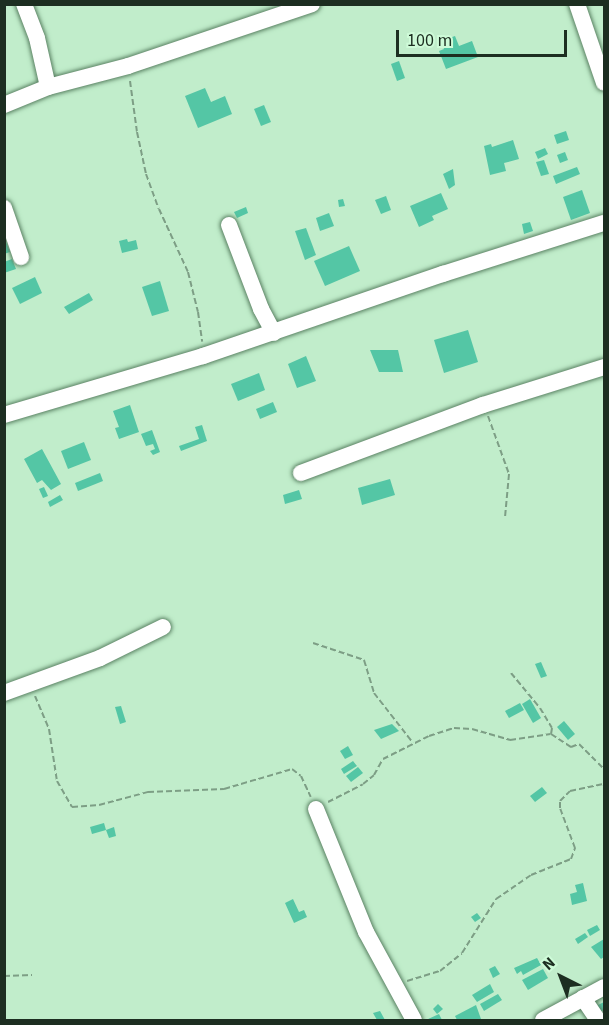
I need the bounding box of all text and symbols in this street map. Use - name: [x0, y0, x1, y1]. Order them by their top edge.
- scale bar: [399, 18, 570, 56]
- text: 100 m: [407, 28, 452, 53]
- north arrow: [531, 947, 591, 1007]
- text: N: [538, 952, 560, 975]

